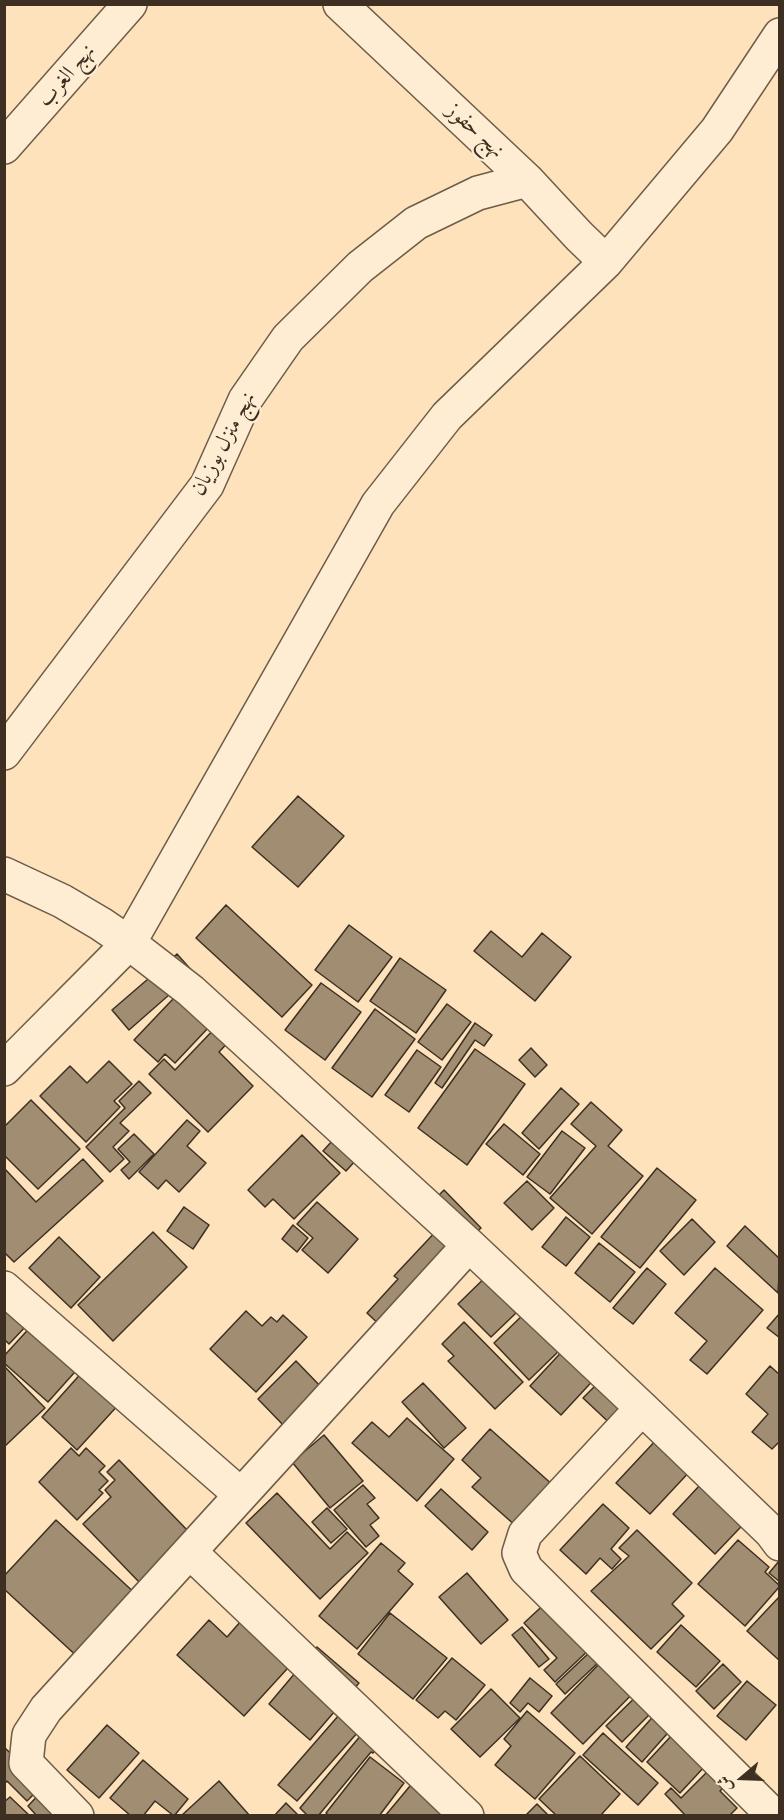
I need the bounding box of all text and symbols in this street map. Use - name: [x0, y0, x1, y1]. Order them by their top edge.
- street label: نهج الغرب: [32, 39, 102, 113]
- street label: نهج حفوز: [441, 98, 509, 164]
- street label: نهج منزل بوزيان: [186, 387, 262, 501]
- north arrow: [712, 1748, 772, 1808]
- text: ش: [713, 1773, 736, 1795]

